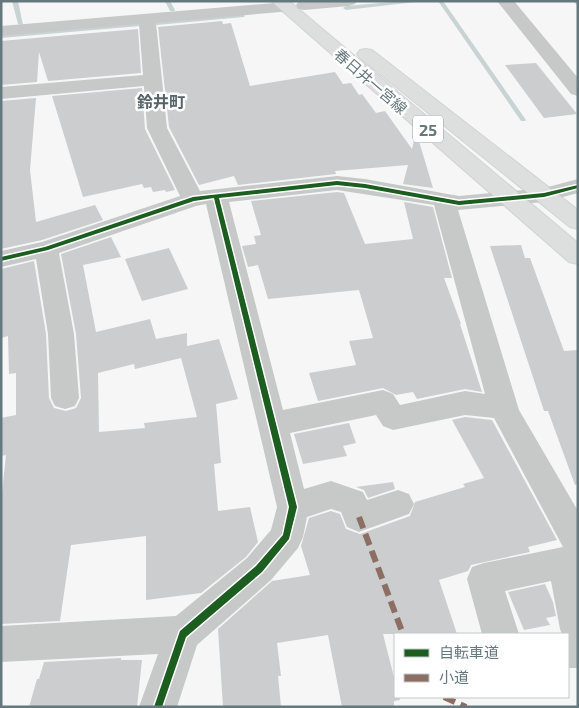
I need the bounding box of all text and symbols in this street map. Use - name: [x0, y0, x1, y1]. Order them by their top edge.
- street label: 春日井一宮線: [331, 45, 411, 117]
- district label: 鈴井町: [137, 92, 185, 111]
- road number: 25: [413, 116, 443, 142]
- legend: [394, 633, 569, 698]
- text: 自転車道: [439, 643, 499, 661]
- text: 小道: [439, 668, 469, 686]

